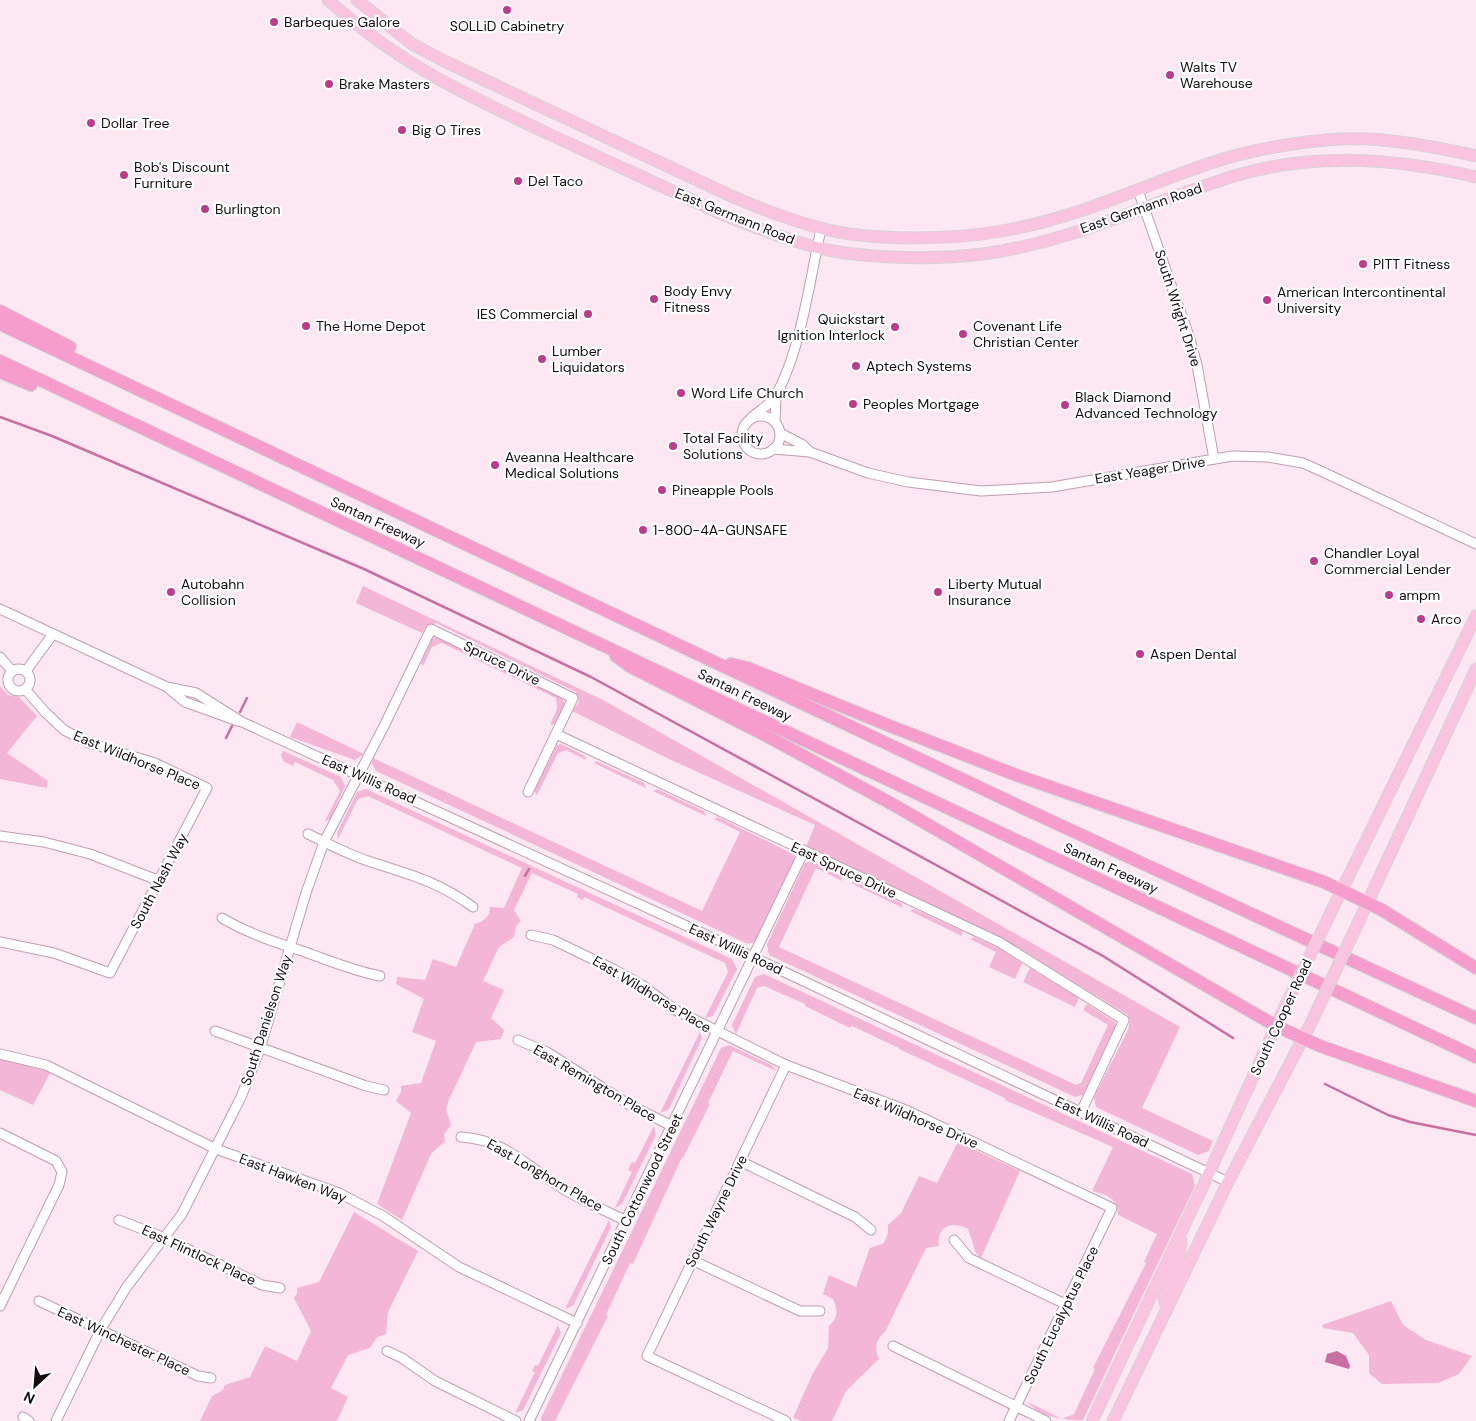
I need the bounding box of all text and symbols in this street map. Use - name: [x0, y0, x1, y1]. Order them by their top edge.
- marker: SOLLiD Cabinetry: [501, 4, 513, 16]
- place label: Barbeques Galore: [284, 13, 400, 31]
- marker: Barbeques Galore: [268, 16, 280, 28]
- place label: SOLLiD Cabinetry: [450, 17, 564, 35]
- place label: Walts TV Warehouse: [1180, 58, 1253, 92]
- marker: Walts TV Warehouse: [1164, 69, 1176, 81]
- place label: Brake Masters: [339, 75, 430, 93]
- marker: Brake Masters: [323, 78, 335, 90]
- place label: Dollar Tree: [101, 114, 170, 132]
- marker: Dollar Tree: [85, 117, 97, 129]
- place label: Big O Tires: [412, 121, 481, 139]
- marker: Big O Tires: [396, 124, 408, 136]
- place label: Bob's Discount Furniture: [134, 158, 230, 192]
- marker: Bob's Discount Furniture: [118, 169, 130, 181]
- place label: Del Taco: [528, 172, 583, 190]
- marker: Del Taco: [512, 175, 524, 187]
- street label: East Germann Road: [1078, 179, 1204, 237]
- street label: East Germann Road: [672, 184, 798, 248]
- place label: Burlington: [215, 200, 281, 218]
- marker: Burlington: [199, 203, 211, 215]
- street label: South Wright Drive: [1151, 247, 1205, 369]
- place label: PITT Fitness: [1373, 255, 1450, 273]
- marker: PITT Fitness: [1357, 258, 1369, 270]
- place label: Body Envy Fitness: [664, 282, 732, 316]
- place label: American Intercontinental University: [1277, 283, 1446, 317]
- marker: Body Envy Fitness: [648, 293, 660, 305]
- marker: American Intercontinental University: [1261, 294, 1273, 306]
- place label: IES Commercial: [477, 305, 578, 323]
- marker: IES Commercial: [582, 308, 594, 320]
- place label: Quickstart Ignition Interlock: [777, 310, 885, 344]
- place label: The Home Depot: [316, 317, 425, 335]
- place label: Covenant Life Christian Center: [973, 317, 1079, 351]
- marker: The Home Depot: [300, 320, 312, 332]
- marker: Quickstart Ignition Interlock: [889, 321, 901, 333]
- marker: Covenant Life Christian Center: [957, 328, 969, 340]
- place label: Lumber Liquidators: [552, 342, 625, 376]
- marker: Lumber Liquidators: [536, 353, 548, 365]
- place label: Aptech Systems: [866, 357, 972, 375]
- marker: Aptech Systems: [850, 360, 862, 372]
- place label: Word Life Church: [691, 384, 804, 402]
- marker: Word Life Church: [675, 387, 687, 399]
- place label: Black Diamond Advanced Technology: [1075, 388, 1218, 422]
- place label: Peoples Mortgage: [863, 395, 979, 413]
- marker: Peoples Mortgage: [847, 398, 859, 410]
- marker: Black Diamond Advanced Technology: [1059, 399, 1071, 411]
- place label: Total Facility Solutions: [683, 429, 764, 463]
- marker: Total Facility Solutions: [667, 440, 679, 452]
- place label: Aveanna Healthcare Medical Solutions: [505, 448, 634, 482]
- street label: East Yeager Drive: [1094, 452, 1207, 488]
- marker: Aveanna Healthcare Medical Solutions: [489, 459, 501, 471]
- place label: Pineapple Pools: [672, 481, 774, 499]
- marker: Pineapple Pools: [656, 484, 668, 496]
- street label: Santan Freeway: [328, 492, 428, 552]
- place label: 1-800-4A-GUNSAFE: [653, 521, 787, 539]
- marker: 1-800-4A-GUNSAFE: [637, 524, 649, 536]
- place label: Chandler Loyal Commercial Lender: [1324, 544, 1451, 578]
- marker: Chandler Loyal Commercial Lender: [1308, 555, 1320, 567]
- place label: Autobahn Collision: [181, 575, 244, 609]
- place label: Liberty Mutual Insurance: [948, 575, 1042, 609]
- marker: Autobahn Collision: [165, 586, 177, 598]
- marker: Liberty Mutual Insurance: [932, 586, 944, 598]
- place label: ampm: [1399, 586, 1440, 604]
- marker: ampm: [1383, 589, 1395, 601]
- place label: Arco: [1431, 610, 1462, 628]
- marker: Arco: [1415, 613, 1427, 625]
- street label: Spruce Drive: [461, 637, 543, 689]
- place label: Aspen Dental: [1150, 645, 1237, 663]
- marker: Aspen Dental: [1134, 648, 1146, 660]
- street label: Santan Freeway: [695, 664, 795, 726]
- street label: East Wildhorse Place: [71, 726, 203, 794]
- street label: East Willis Road: [319, 750, 419, 808]
- street label: South Nash Way: [126, 830, 192, 932]
- street label: East Spruce Drive: [788, 838, 900, 902]
- street label: Santan Freeway: [1061, 838, 1161, 898]
- street label: East Willis Road: [686, 919, 786, 979]
- street label: East Wildhorse Place: [589, 951, 715, 1037]
- street label: South Danielson Way: [236, 952, 296, 1088]
- street label: South Cooper Road: [1246, 956, 1316, 1078]
- street label: East Remington Place: [530, 1040, 660, 1126]
- street label: East Wildhorse Drive: [851, 1084, 981, 1152]
- street label: East Willis Road: [1052, 1092, 1152, 1152]
- street label: South Cottonwood Street: [598, 1110, 686, 1268]
- street label: East Longhorn Place: [484, 1135, 606, 1216]
- street label: East Hawken Way: [237, 1149, 349, 1207]
- street label: South Wayne Drive: [681, 1152, 751, 1270]
- street label: East Flintlock Place: [139, 1221, 259, 1289]
- street label: South Eucalyptus Place: [1020, 1243, 1102, 1387]
- street label: East Winchester Place: [55, 1302, 193, 1380]
- north arrow: [10, 1361, 60, 1411]
- text: N: [21, 1387, 38, 1408]

